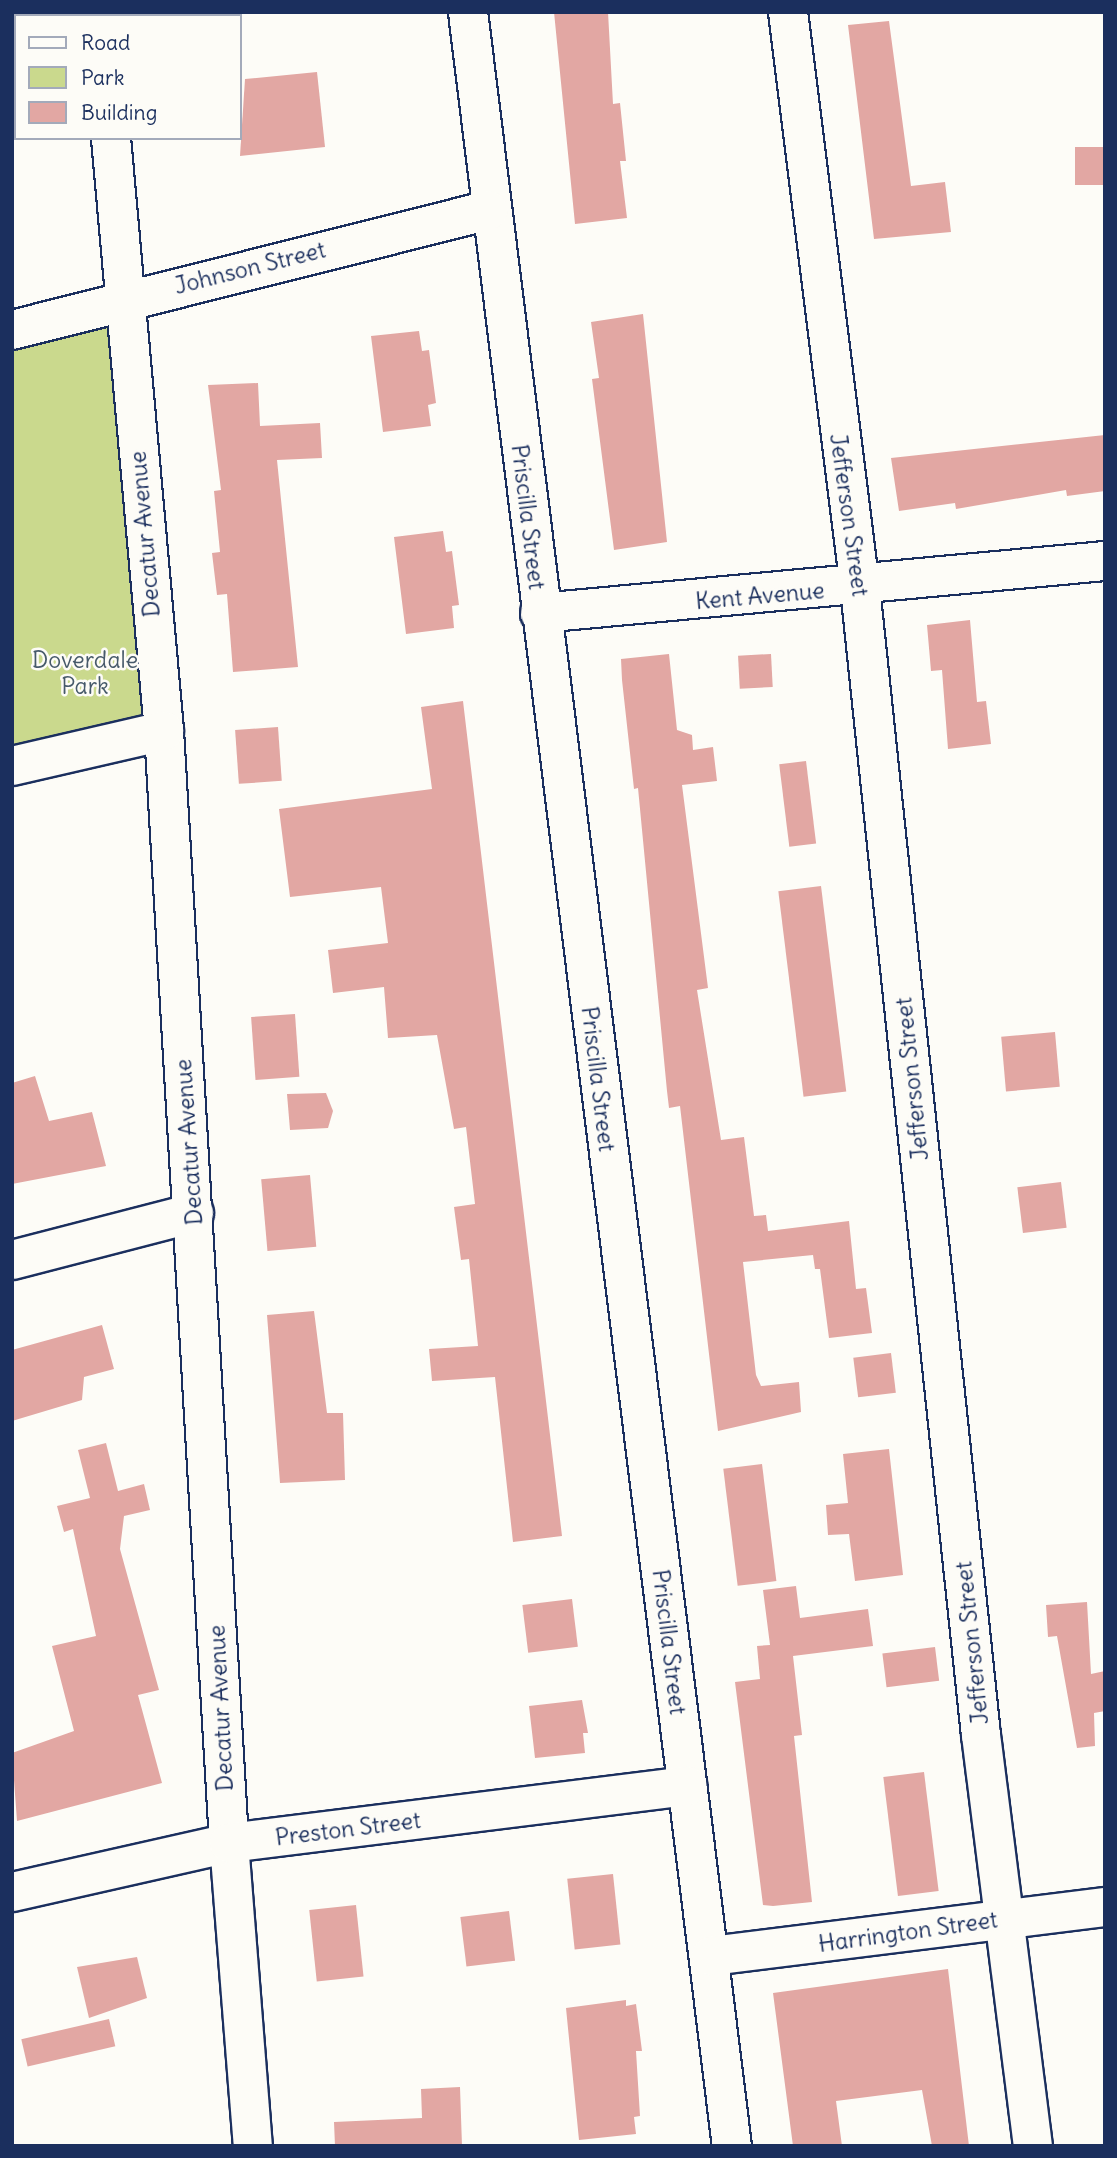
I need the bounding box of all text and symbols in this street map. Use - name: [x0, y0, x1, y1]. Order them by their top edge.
- legend: [14, 14, 242, 140]
- text: Road: [81, 29, 130, 56]
- text: Park: [81, 64, 124, 91]
- text: Building: [81, 99, 157, 126]
- street label: Johnson Street: [172, 236, 328, 300]
- street label: Jefferson Street: [824, 432, 874, 598]
- street label: Priscilla Street: [505, 443, 551, 591]
- street label: Decatur Avenue: [124, 450, 166, 618]
- street label: Kent Avenue: [694, 577, 826, 615]
- park label: Doverdale Park: [32, 646, 138, 700]
- street label: Jefferson Street: [890, 996, 934, 1162]
- street label: Priscilla Street: [575, 1005, 621, 1153]
- street label: Decatur Avenue: [169, 1058, 209, 1226]
- street label: Jefferson Street: [950, 1560, 994, 1726]
- street label: Priscilla Street: [646, 1568, 692, 1716]
- street label: Decatur Avenue: [203, 1624, 239, 1792]
- street label: Preston Street: [274, 1806, 422, 1852]
- street label: Harrington Street: [817, 1906, 999, 1958]

